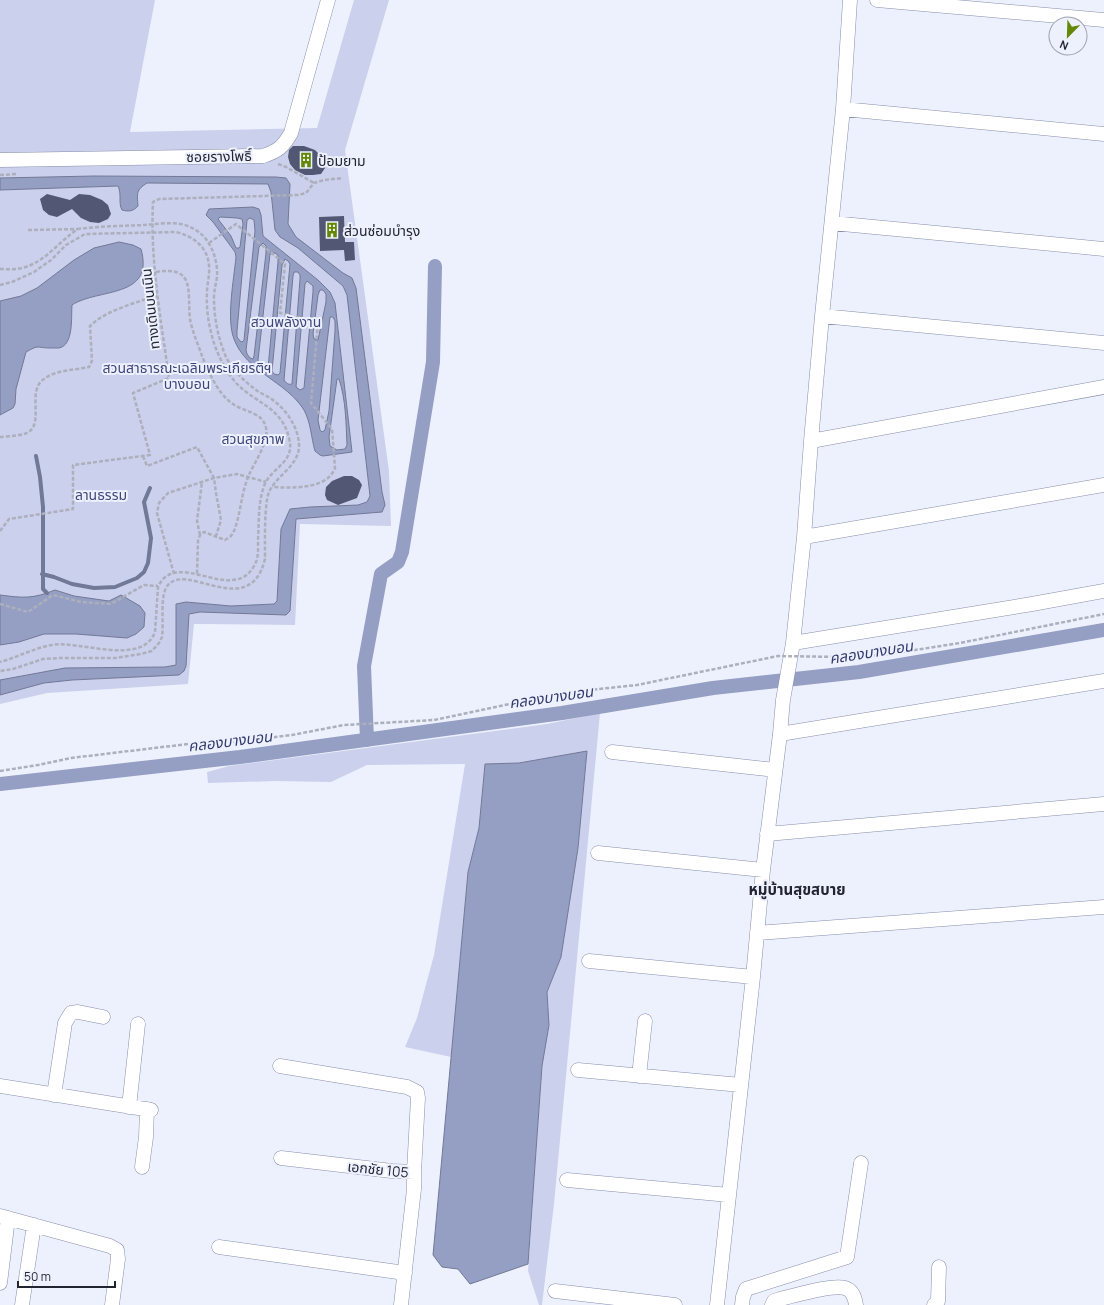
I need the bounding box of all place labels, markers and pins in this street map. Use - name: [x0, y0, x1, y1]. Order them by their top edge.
- building icon: ป้อมยาม: [297, 151, 315, 169]
- place label: ป้อมยาม: [318, 151, 366, 170]
- building icon: ส่วนซ่อมบำรุง: [323, 221, 341, 239]
- place label: ส่วนซ่อมบำรุง: [344, 221, 420, 240]

